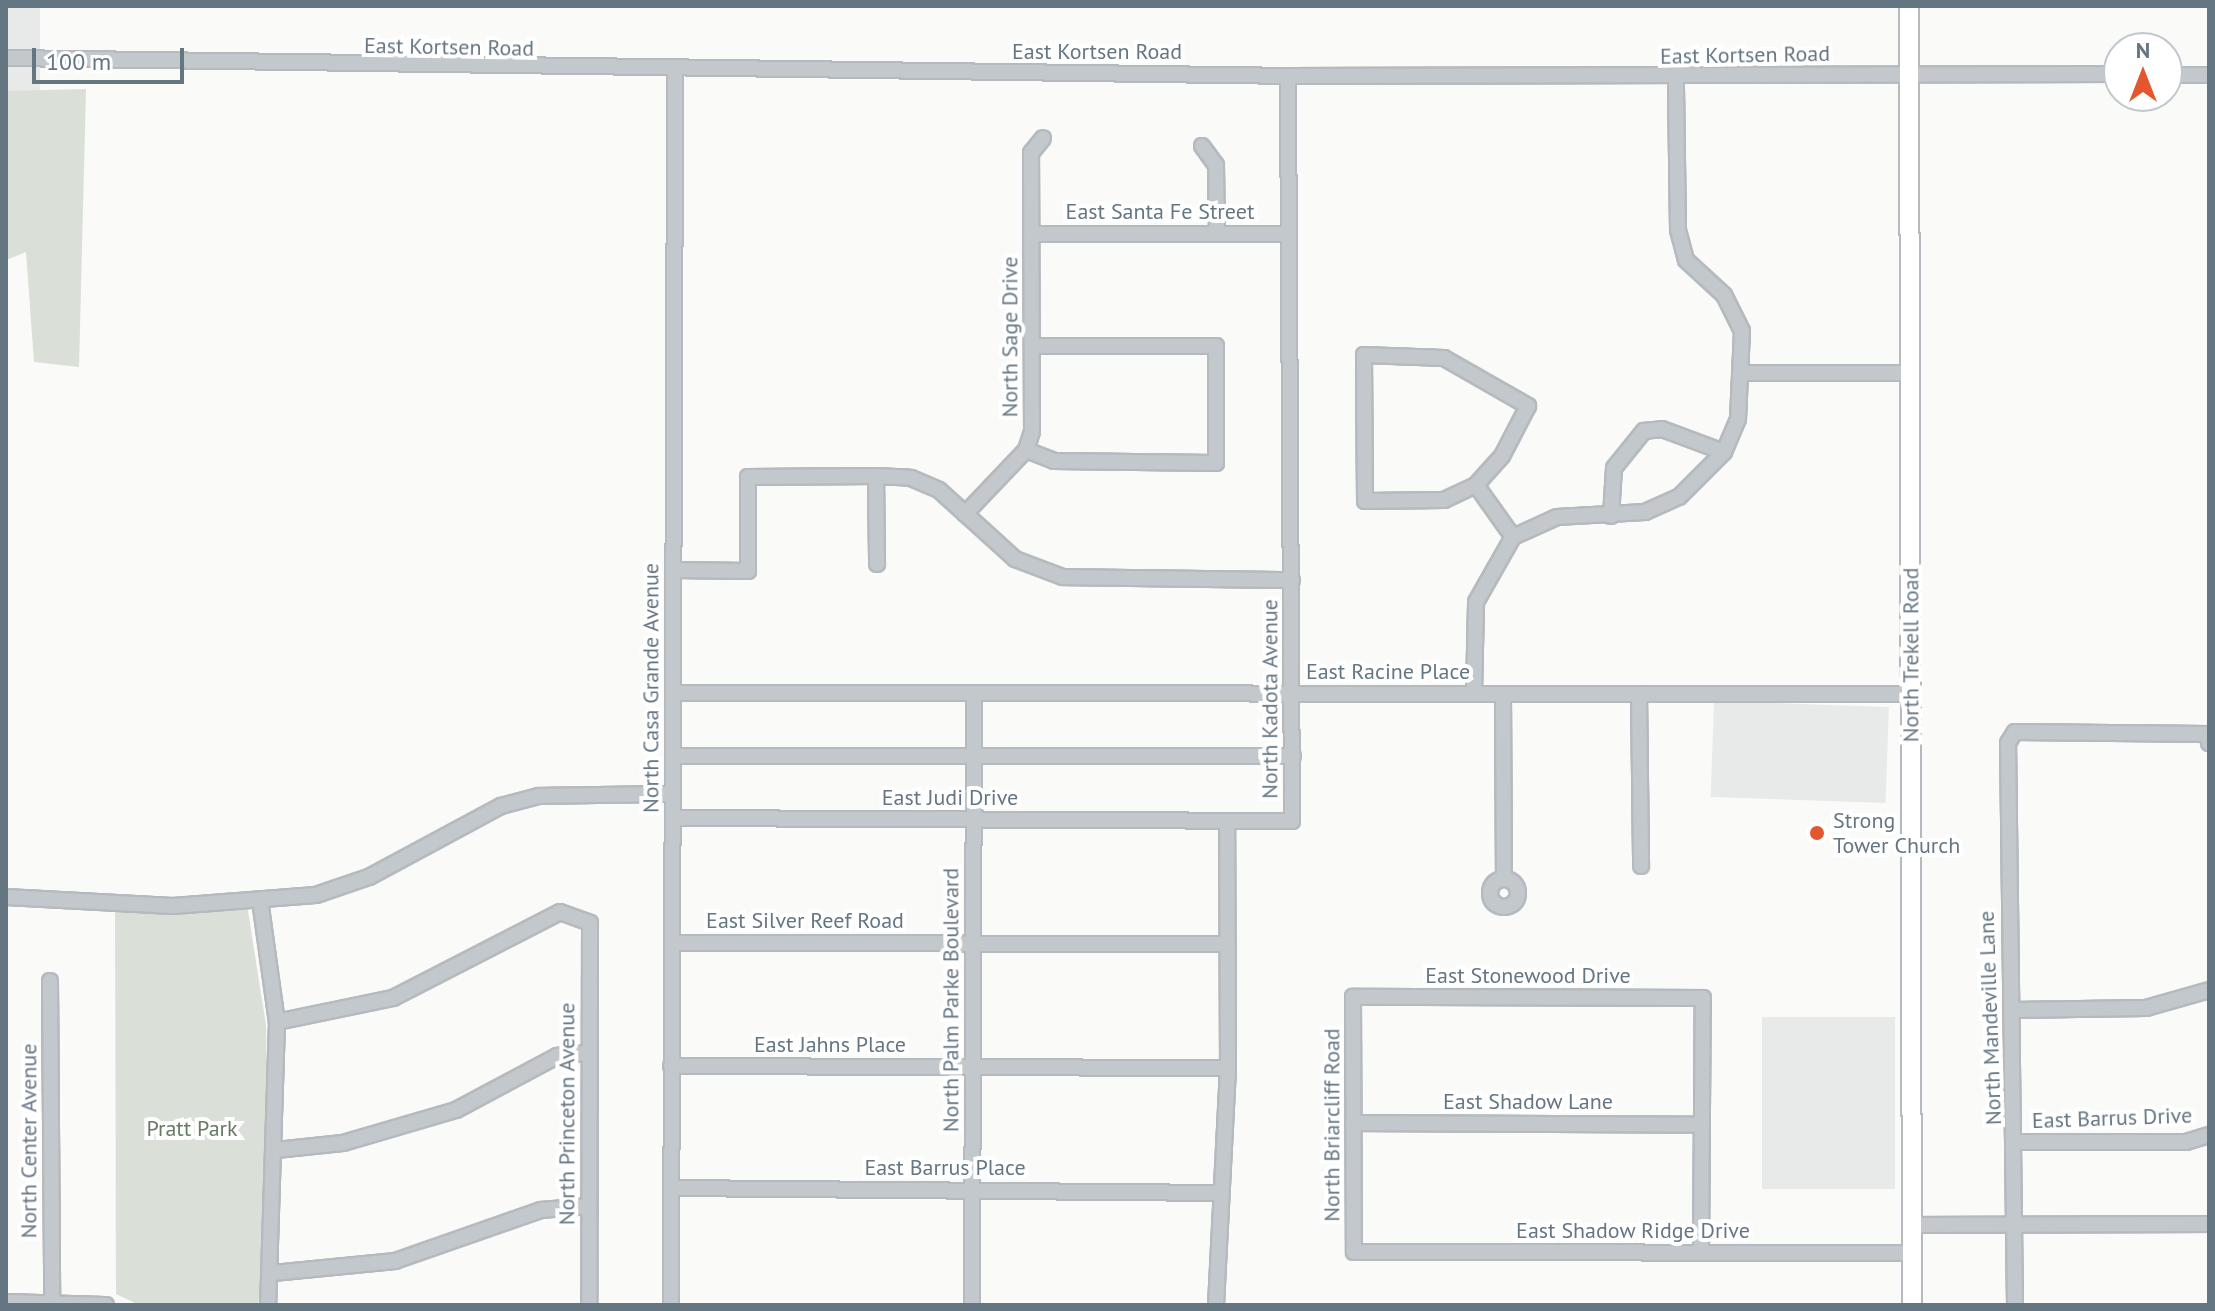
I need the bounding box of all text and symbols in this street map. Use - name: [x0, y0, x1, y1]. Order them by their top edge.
- scale bar: [36, 32, 188, 82]
- street label: East Kortsen Road: [364, 32, 534, 62]
- north arrow: [2103, 32, 2183, 112]
- text: N: [2136, 36, 2150, 64]
- street label: East Kortsen Road: [1012, 39, 1182, 65]
- street label: East Kortsen Road: [1660, 40, 1830, 70]
- text: 100 m: [46, 46, 111, 77]
- street label: East Santa Fe Street: [1066, 199, 1254, 225]
- street label: North Sage Drive: [997, 257, 1023, 417]
- street label: North Casa Grande Avenue: [638, 563, 664, 813]
- street label: North Trekell Road: [1898, 567, 1924, 743]
- street label: North Kadota Avenue: [1257, 599, 1283, 799]
- street label: East Racine Place: [1306, 659, 1470, 685]
- street label: East Judi Drive: [882, 785, 1018, 811]
- place label: Strong Tower Church: [1833, 807, 1960, 858]
- marker: Strong Tower Church: [1808, 824, 1826, 842]
- street label: North Palm Parke Boulevard: [938, 868, 964, 1132]
- street label: East Silver Reef Road: [706, 908, 904, 934]
- street label: North Mandeville Lane: [1973, 910, 2007, 1126]
- street label: East Stonewood Drive: [1425, 963, 1631, 989]
- street label: North Princeton Avenue: [554, 1002, 580, 1226]
- street label: North Briarcliff Road: [1319, 1028, 1345, 1222]
- street label: East Jahns Place: [754, 1032, 906, 1058]
- street label: North Center Avenue: [16, 1043, 42, 1239]
- street label: East Shadow Lane: [1443, 1089, 1613, 1115]
- street label: East Barrus Drive: [2031, 1102, 2193, 1134]
- park label: Pratt Park: [146, 1116, 238, 1142]
- street label: East Barrus Place: [864, 1155, 1026, 1181]
- street label: East Shadow Ridge Drive: [1516, 1218, 1750, 1244]

